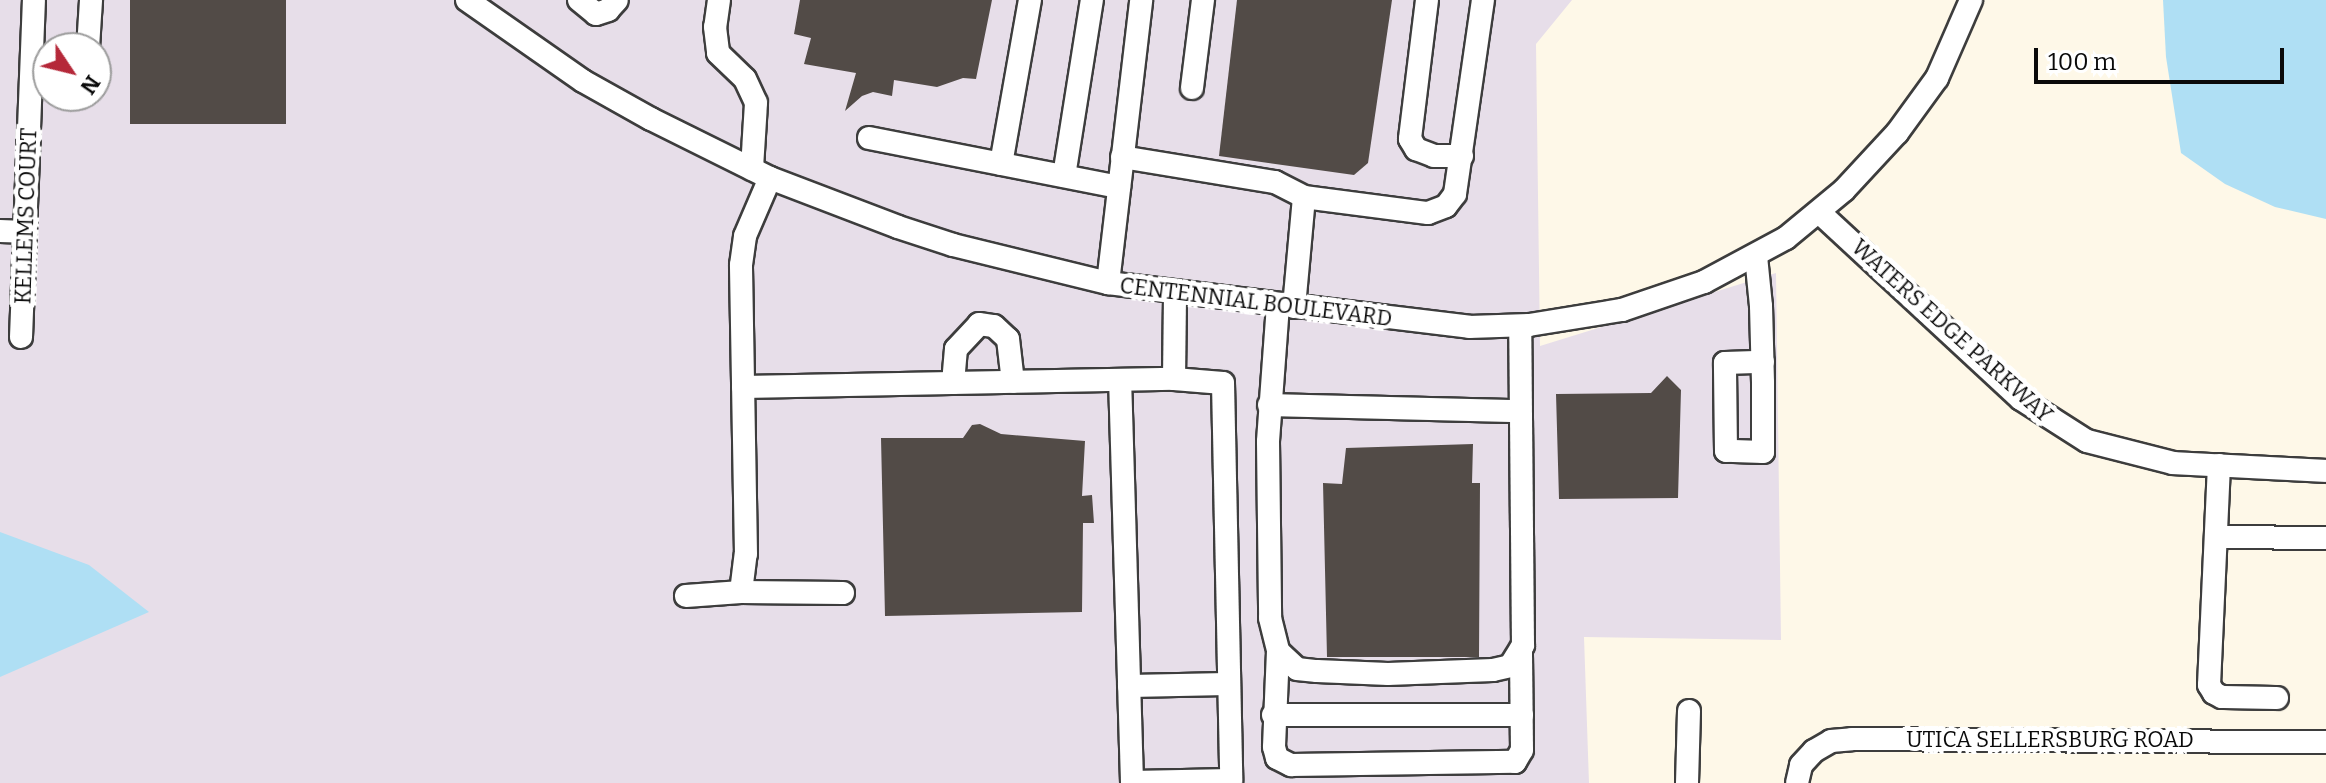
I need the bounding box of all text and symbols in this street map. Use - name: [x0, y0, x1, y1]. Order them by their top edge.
- north arrow: [32, 32, 112, 112]
- scale bar: [2038, 32, 2288, 82]
- text: 100 m: [2048, 48, 2116, 76]
- text: N: [75, 70, 106, 100]
- street label: KELLEMS COURT: [10, 127, 42, 305]
- street label: WATERS EDGE PARKWAY: [1846, 234, 2058, 428]
- street label: CENTENNIAL BOULEVARD: [1118, 272, 1394, 332]
- street label: UTICA SELLERSBURG ROAD: [1906, 727, 2194, 753]

